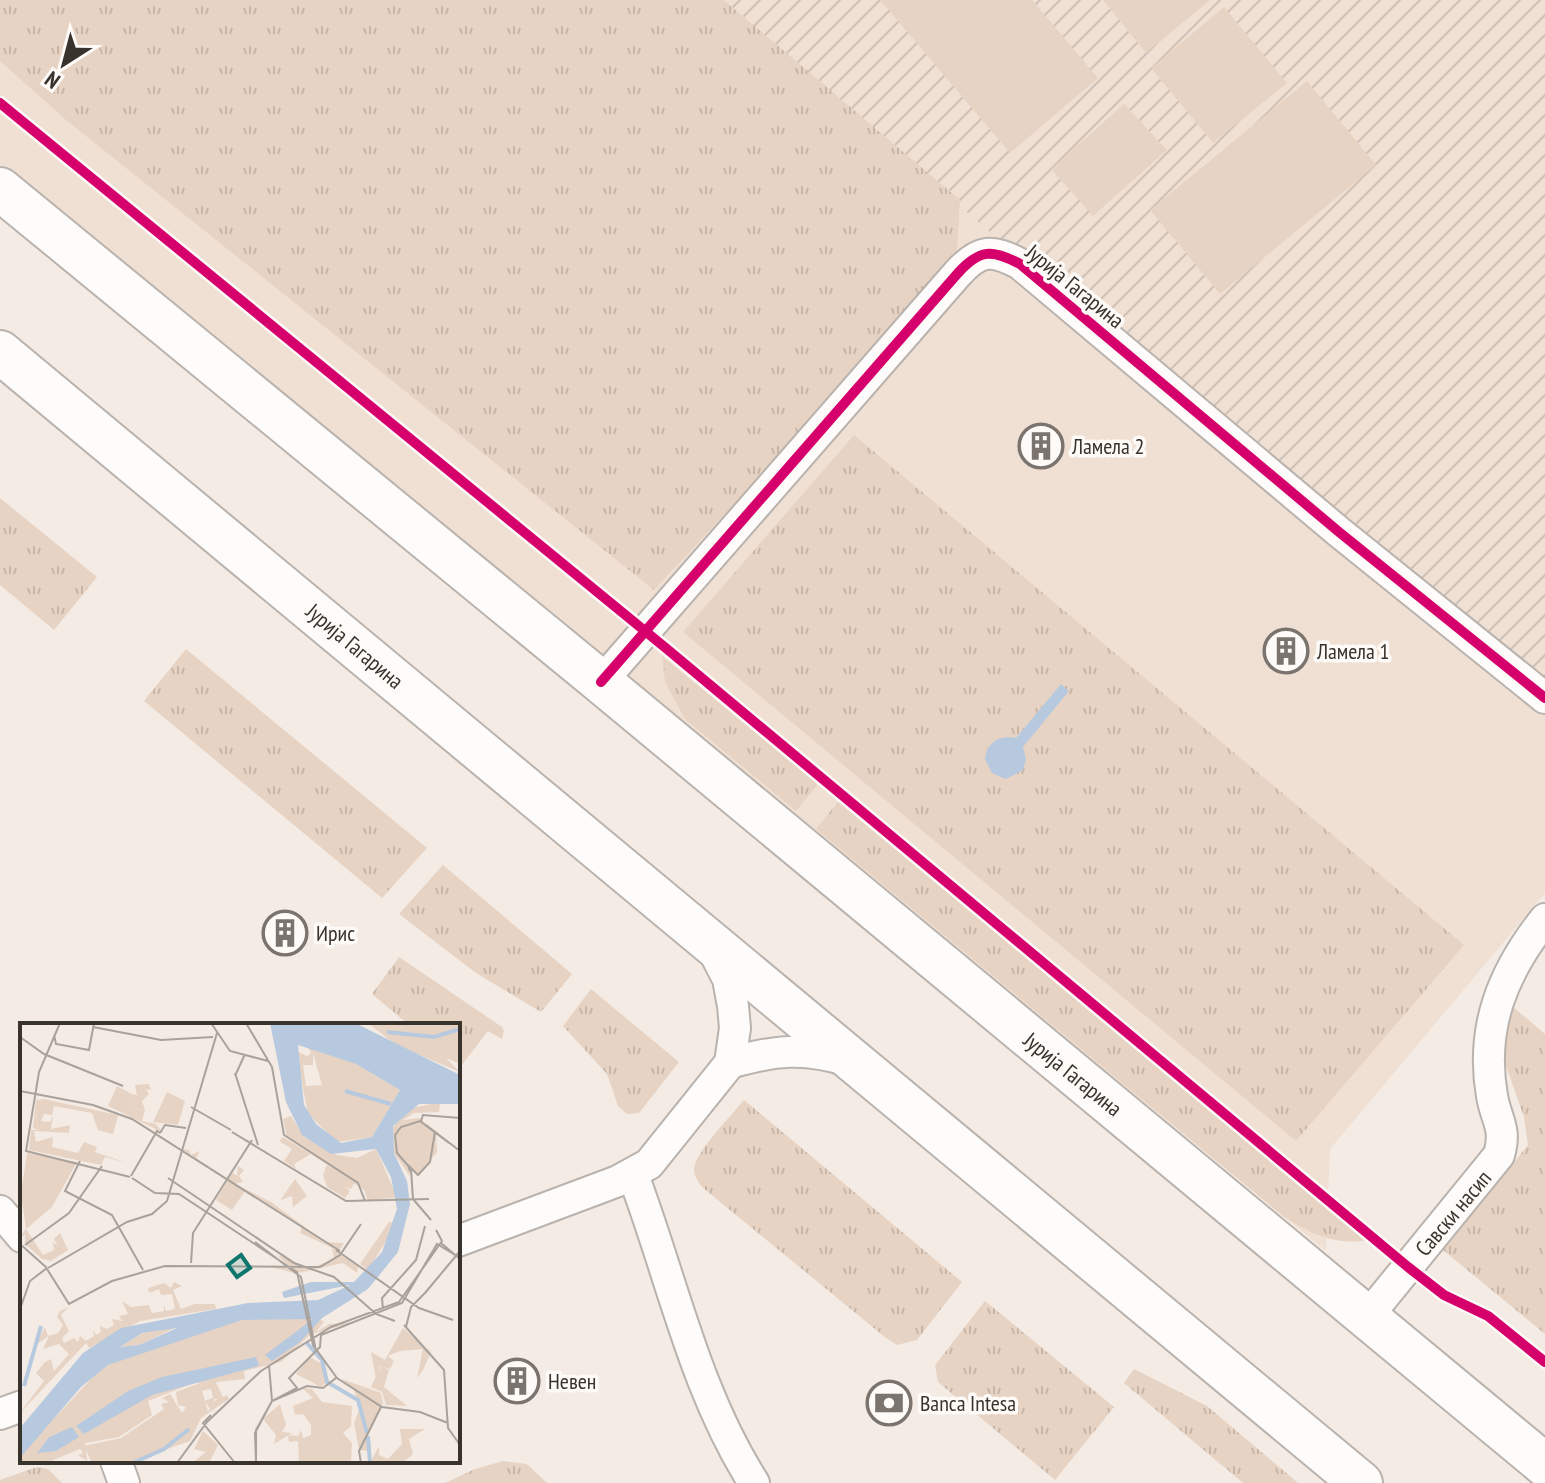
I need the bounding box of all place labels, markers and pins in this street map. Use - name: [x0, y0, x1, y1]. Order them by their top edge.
- building icon: Ламела 2: [1017, 422, 1065, 470]
- place label: Ламела 2: [1071, 432, 1144, 460]
- building icon: Ламела 1: [1262, 627, 1310, 675]
- place label: Ламела 1: [1316, 637, 1389, 665]
- building icon: Ирис: [261, 909, 309, 957]
- place label: Ирис: [316, 919, 355, 947]
- building icon: Невен: [493, 1357, 541, 1405]
- place label: Невен: [548, 1367, 596, 1395]
- bank icon: Banca Intesa: [865, 1379, 913, 1427]
- place label: Banca Intesa: [920, 1389, 1016, 1417]

